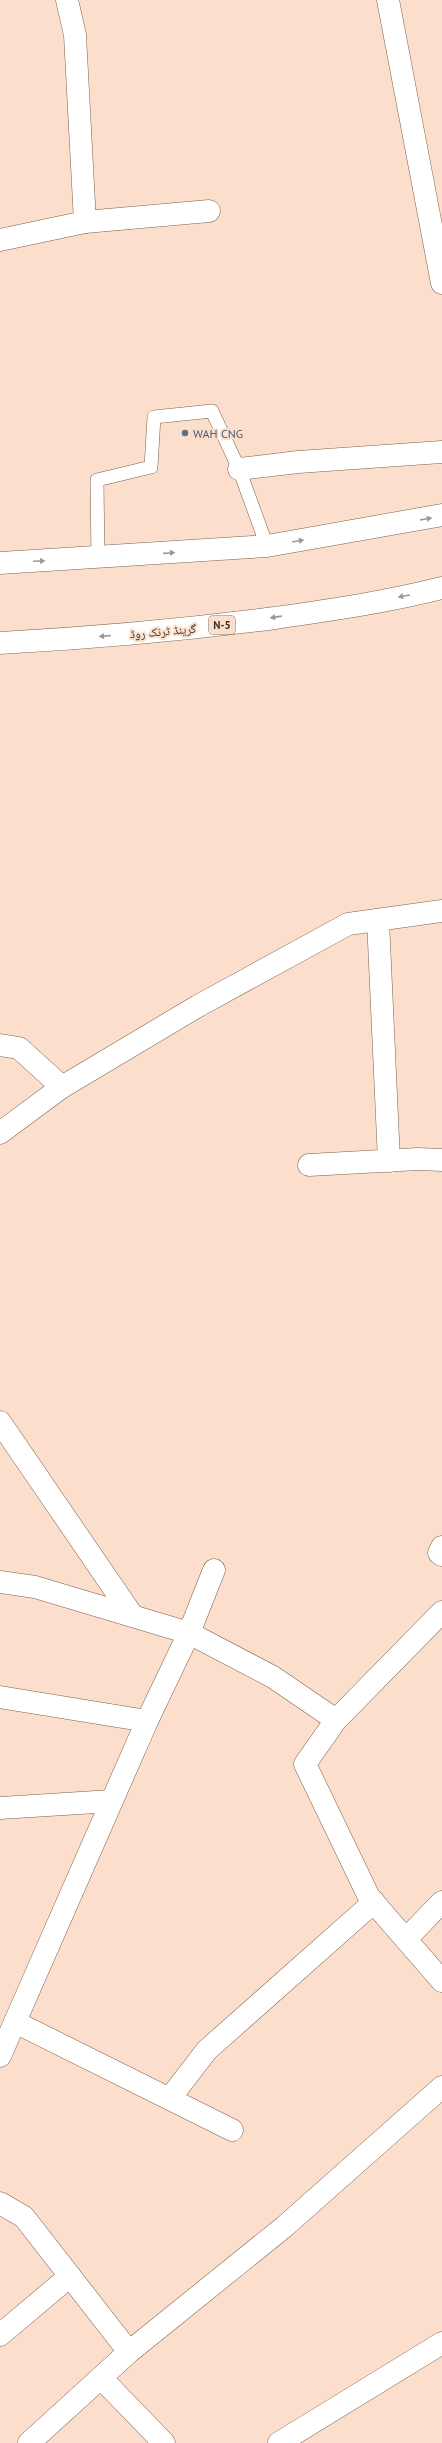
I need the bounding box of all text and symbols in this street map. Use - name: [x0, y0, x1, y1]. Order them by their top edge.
- place label: WAH CNG: [193, 426, 243, 441]
- marker: WAH CNG: [180, 428, 190, 438]
- one-way arrow: [420, 515, 432, 521]
- one-way arrow: [292, 538, 304, 544]
- one-way arrow: [163, 550, 175, 557]
- one-way arrow: [33, 557, 45, 564]
- one-way arrow: [398, 593, 410, 599]
- one-way arrow: [270, 614, 282, 621]
- road number: N-5: [209, 616, 235, 634]
- street label: گرینڈ ٹرنک روڈ: [129, 621, 197, 642]
- one-way arrow: [99, 633, 111, 640]

